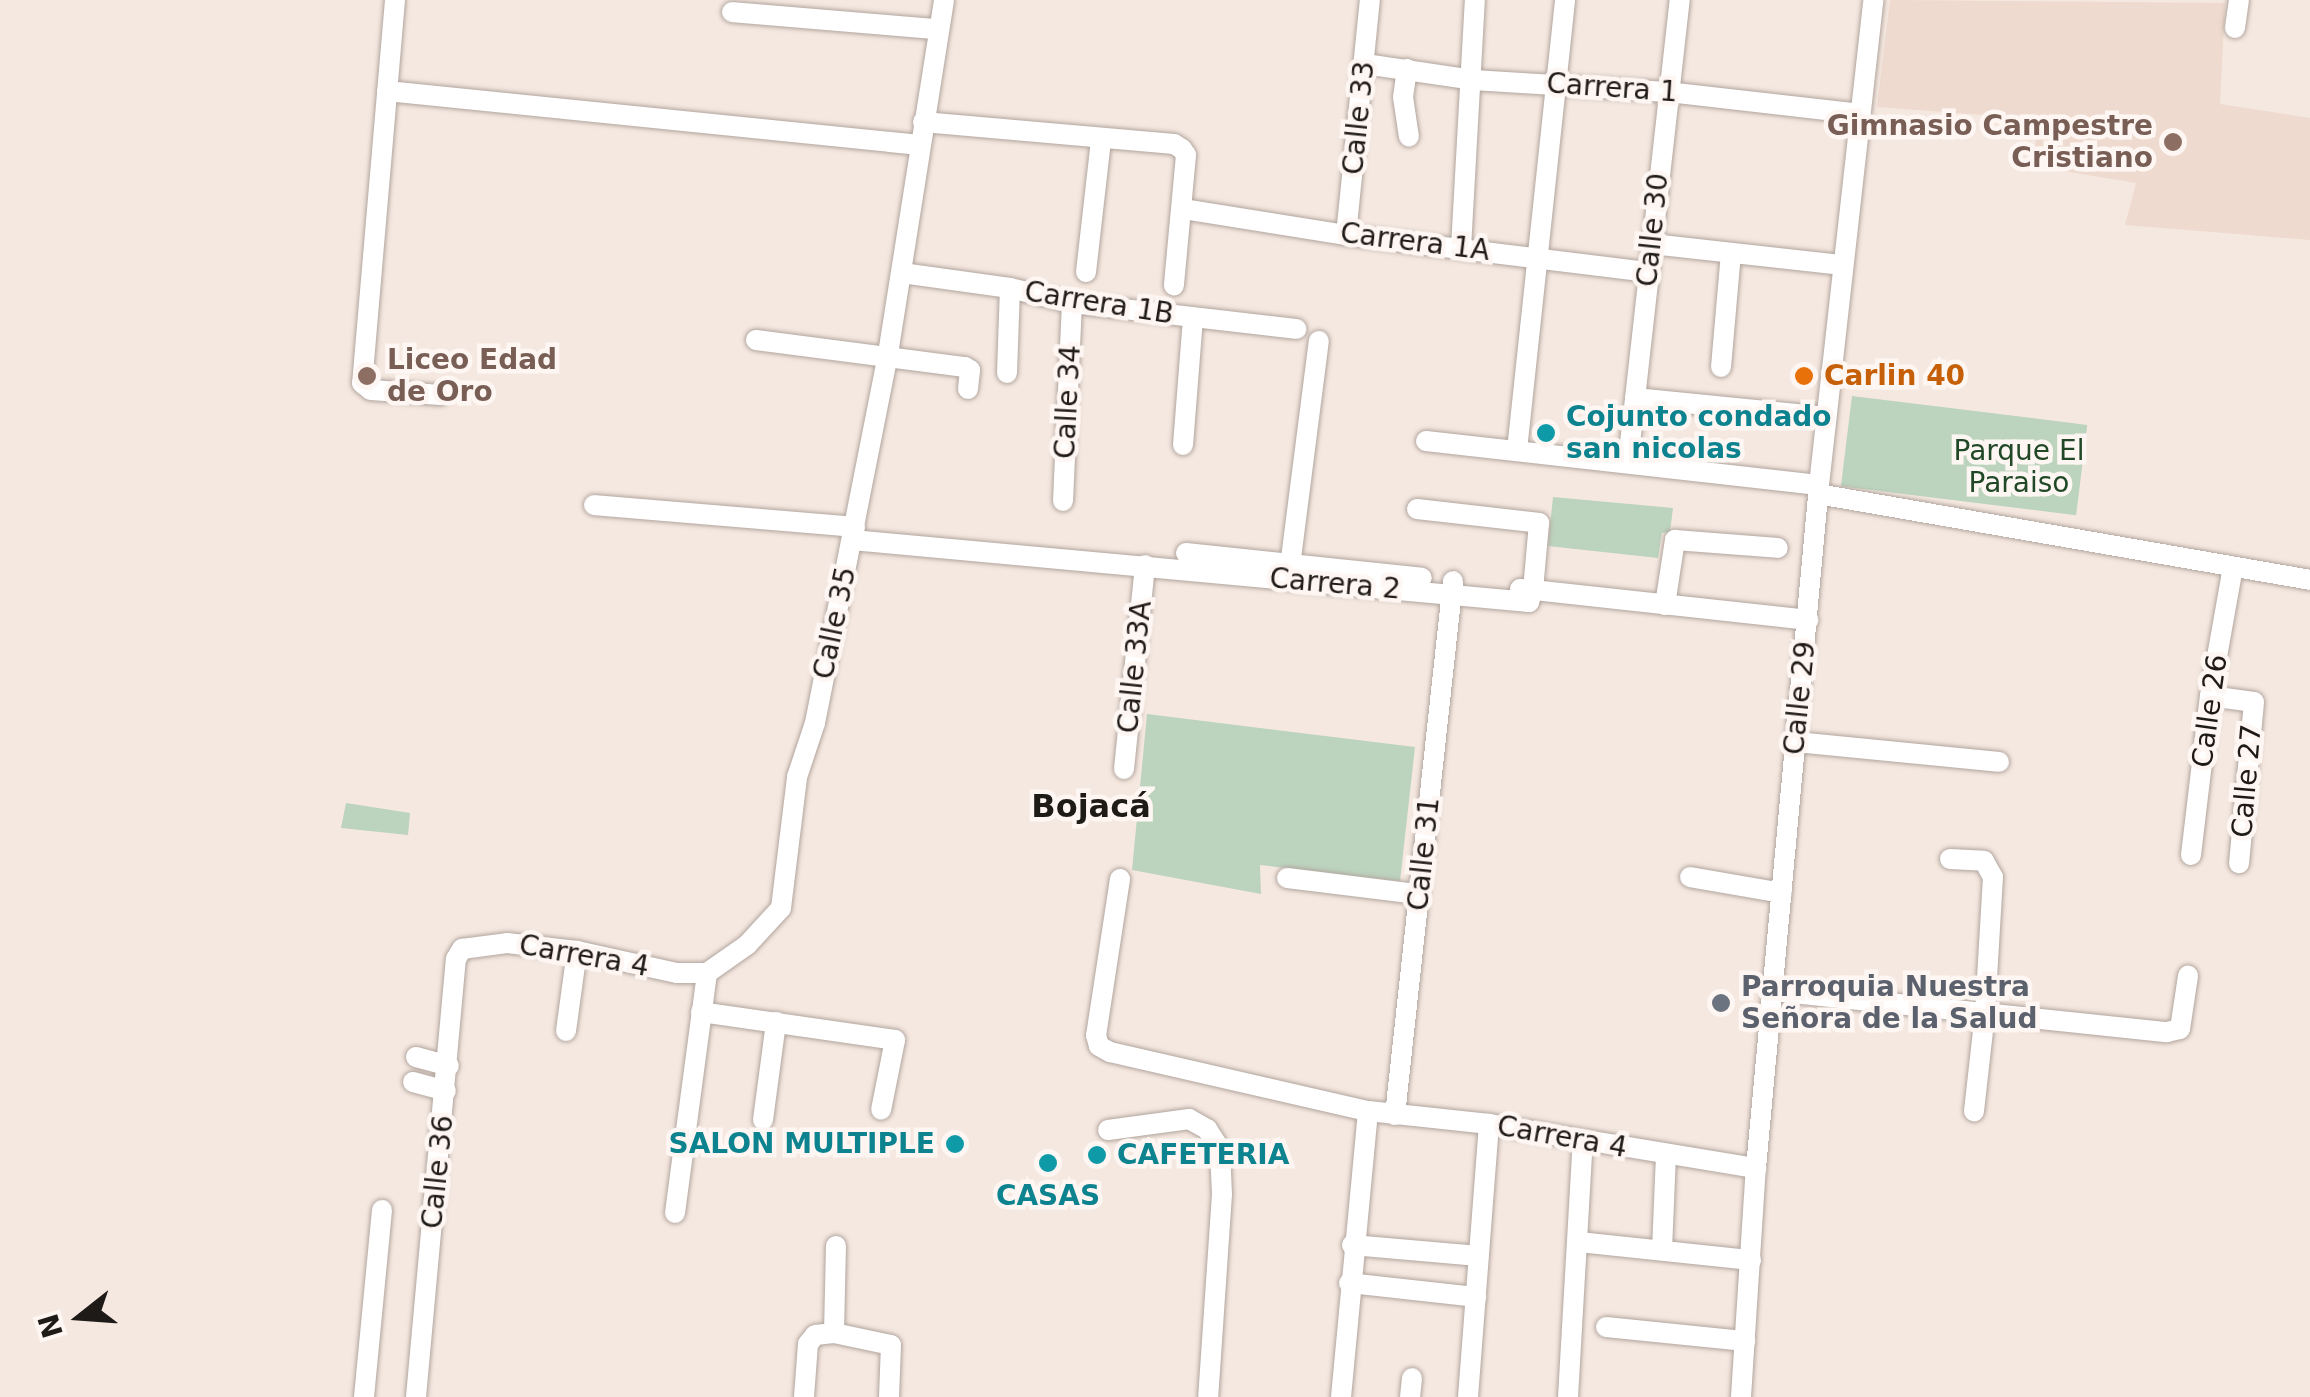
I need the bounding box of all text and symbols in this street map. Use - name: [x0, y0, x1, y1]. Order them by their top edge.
- street label: Calle 33: [1336, 60, 1382, 176]
- street label: Carrera 1: [1545, 67, 1679, 109]
- place label: Gimnasio Campestre Cristiano: [1827, 109, 2153, 175]
- marker: Gimnasio Campestre Cristiano: [2162, 131, 2184, 153]
- street label: Calle 30: [1630, 172, 1676, 288]
- street label: Carrera 1A: [1338, 216, 1492, 268]
- street label: Carrera 1B: [1022, 275, 1176, 331]
- place label: Liceo Edad de Oro: [387, 343, 557, 409]
- street label: Calle 34: [1048, 344, 1088, 460]
- place label: Carlin 40: [1824, 359, 1965, 393]
- marker: Liceo Edad de Oro: [356, 365, 378, 387]
- marker: Carlin 40: [1793, 365, 1815, 387]
- place label: Cojunto condado san nicolas: [1566, 400, 1832, 466]
- marker: Cojunto condado san nicolas: [1535, 422, 1557, 444]
- park label: Parque El Paraiso: [1954, 434, 2084, 500]
- street label: Carrera 2: [1268, 562, 1402, 606]
- street label: Calle 35: [807, 564, 863, 682]
- street label: Calle 33A: [1111, 599, 1159, 735]
- street label: Calle 29: [1777, 640, 1823, 756]
- street label: Calle 26: [2185, 652, 2235, 770]
- street label: Calle 27: [2225, 723, 2269, 839]
- district label: Bojacá: [1031, 787, 1151, 825]
- street label: Calle 31: [1401, 796, 1447, 912]
- street label: Carrera 4: [516, 928, 652, 984]
- place label: Parroquia Nuestra Señora de la Salud: [1741, 970, 2037, 1036]
- marker: Parroquia Nuestra Señora de la Salud: [1710, 992, 1732, 1014]
- street label: Carrera 4: [1494, 1109, 1630, 1165]
- street label: Calle 36: [415, 1114, 461, 1230]
- place label: SALON MULTIPLE: [669, 1127, 935, 1161]
- marker: SALON MULTIPLE: [944, 1133, 966, 1155]
- place label: CAFETERIA: [1117, 1138, 1289, 1172]
- marker: CAFETERIA: [1086, 1144, 1108, 1166]
- marker: CASAS: [1037, 1152, 1059, 1174]
- place label: CASAS: [996, 1179, 1100, 1213]
- north arrow: [30, 1267, 130, 1367]
- text: N: [32, 1310, 70, 1342]

